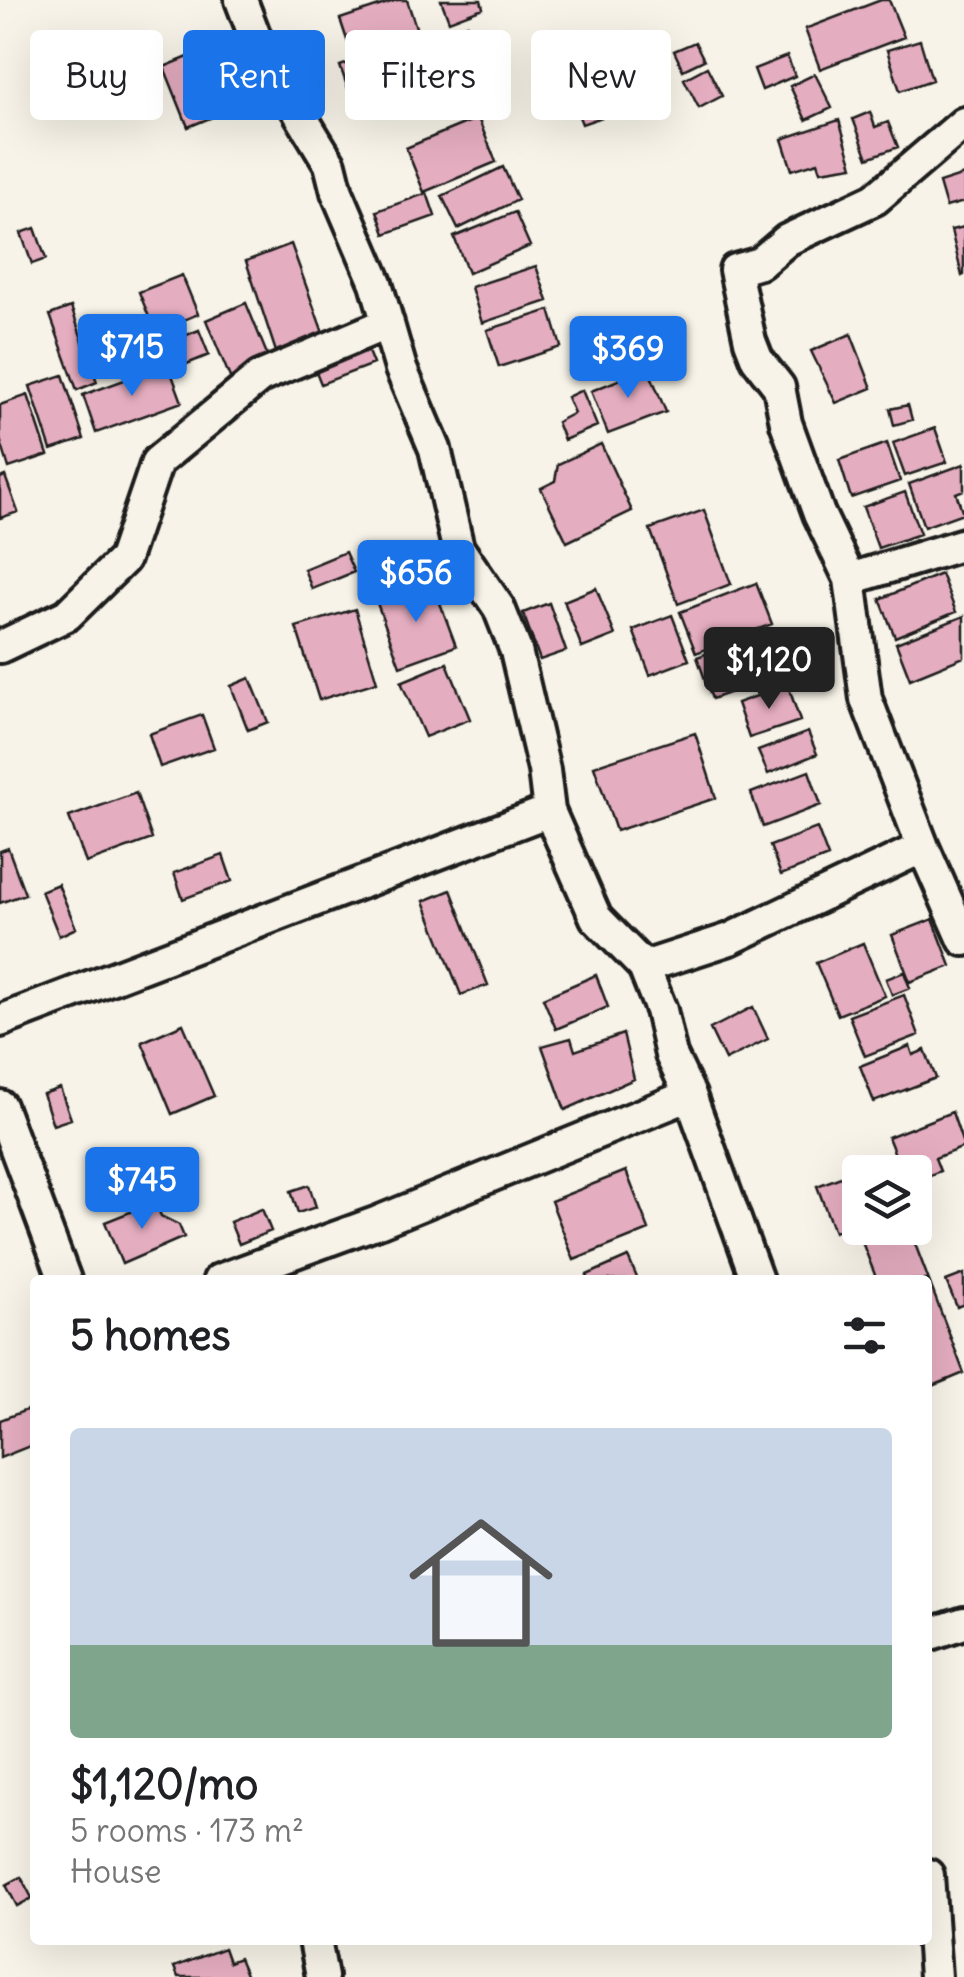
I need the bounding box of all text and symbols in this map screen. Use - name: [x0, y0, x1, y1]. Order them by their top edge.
- chip: Buy: [30, 30, 163, 120]
- chip: Rent: [183, 30, 325, 120]
- chip: Filters: [345, 30, 511, 120]
- chip: New: [531, 30, 671, 120]
- pin: $715: [73, 314, 191, 399]
- pin: $369: [569, 316, 687, 401]
- text: $715: [100, 326, 164, 367]
- text: $369: [592, 328, 664, 369]
- pin: $656: [357, 540, 475, 625]
- text: $656: [379, 552, 453, 593]
- pin: $1,120: [688, 627, 850, 712]
- text: $1,120: [726, 639, 812, 680]
- pin: $745: [83, 1147, 201, 1232]
- map controls: [842, 1155, 932, 1245]
- button: layers: [842, 1155, 932, 1245]
- text: $745: [107, 1159, 177, 1200]
- icon: filters: [837, 1308, 892, 1363]
- text: 5 homes: [70, 1309, 231, 1361]
- icon: home: [391, 1493, 571, 1673]
- text: $1,120/mo: [70, 1758, 258, 1810]
- text: 5 rooms · 173 m²: [70, 1810, 304, 1851]
- text: House: [70, 1851, 161, 1892]

